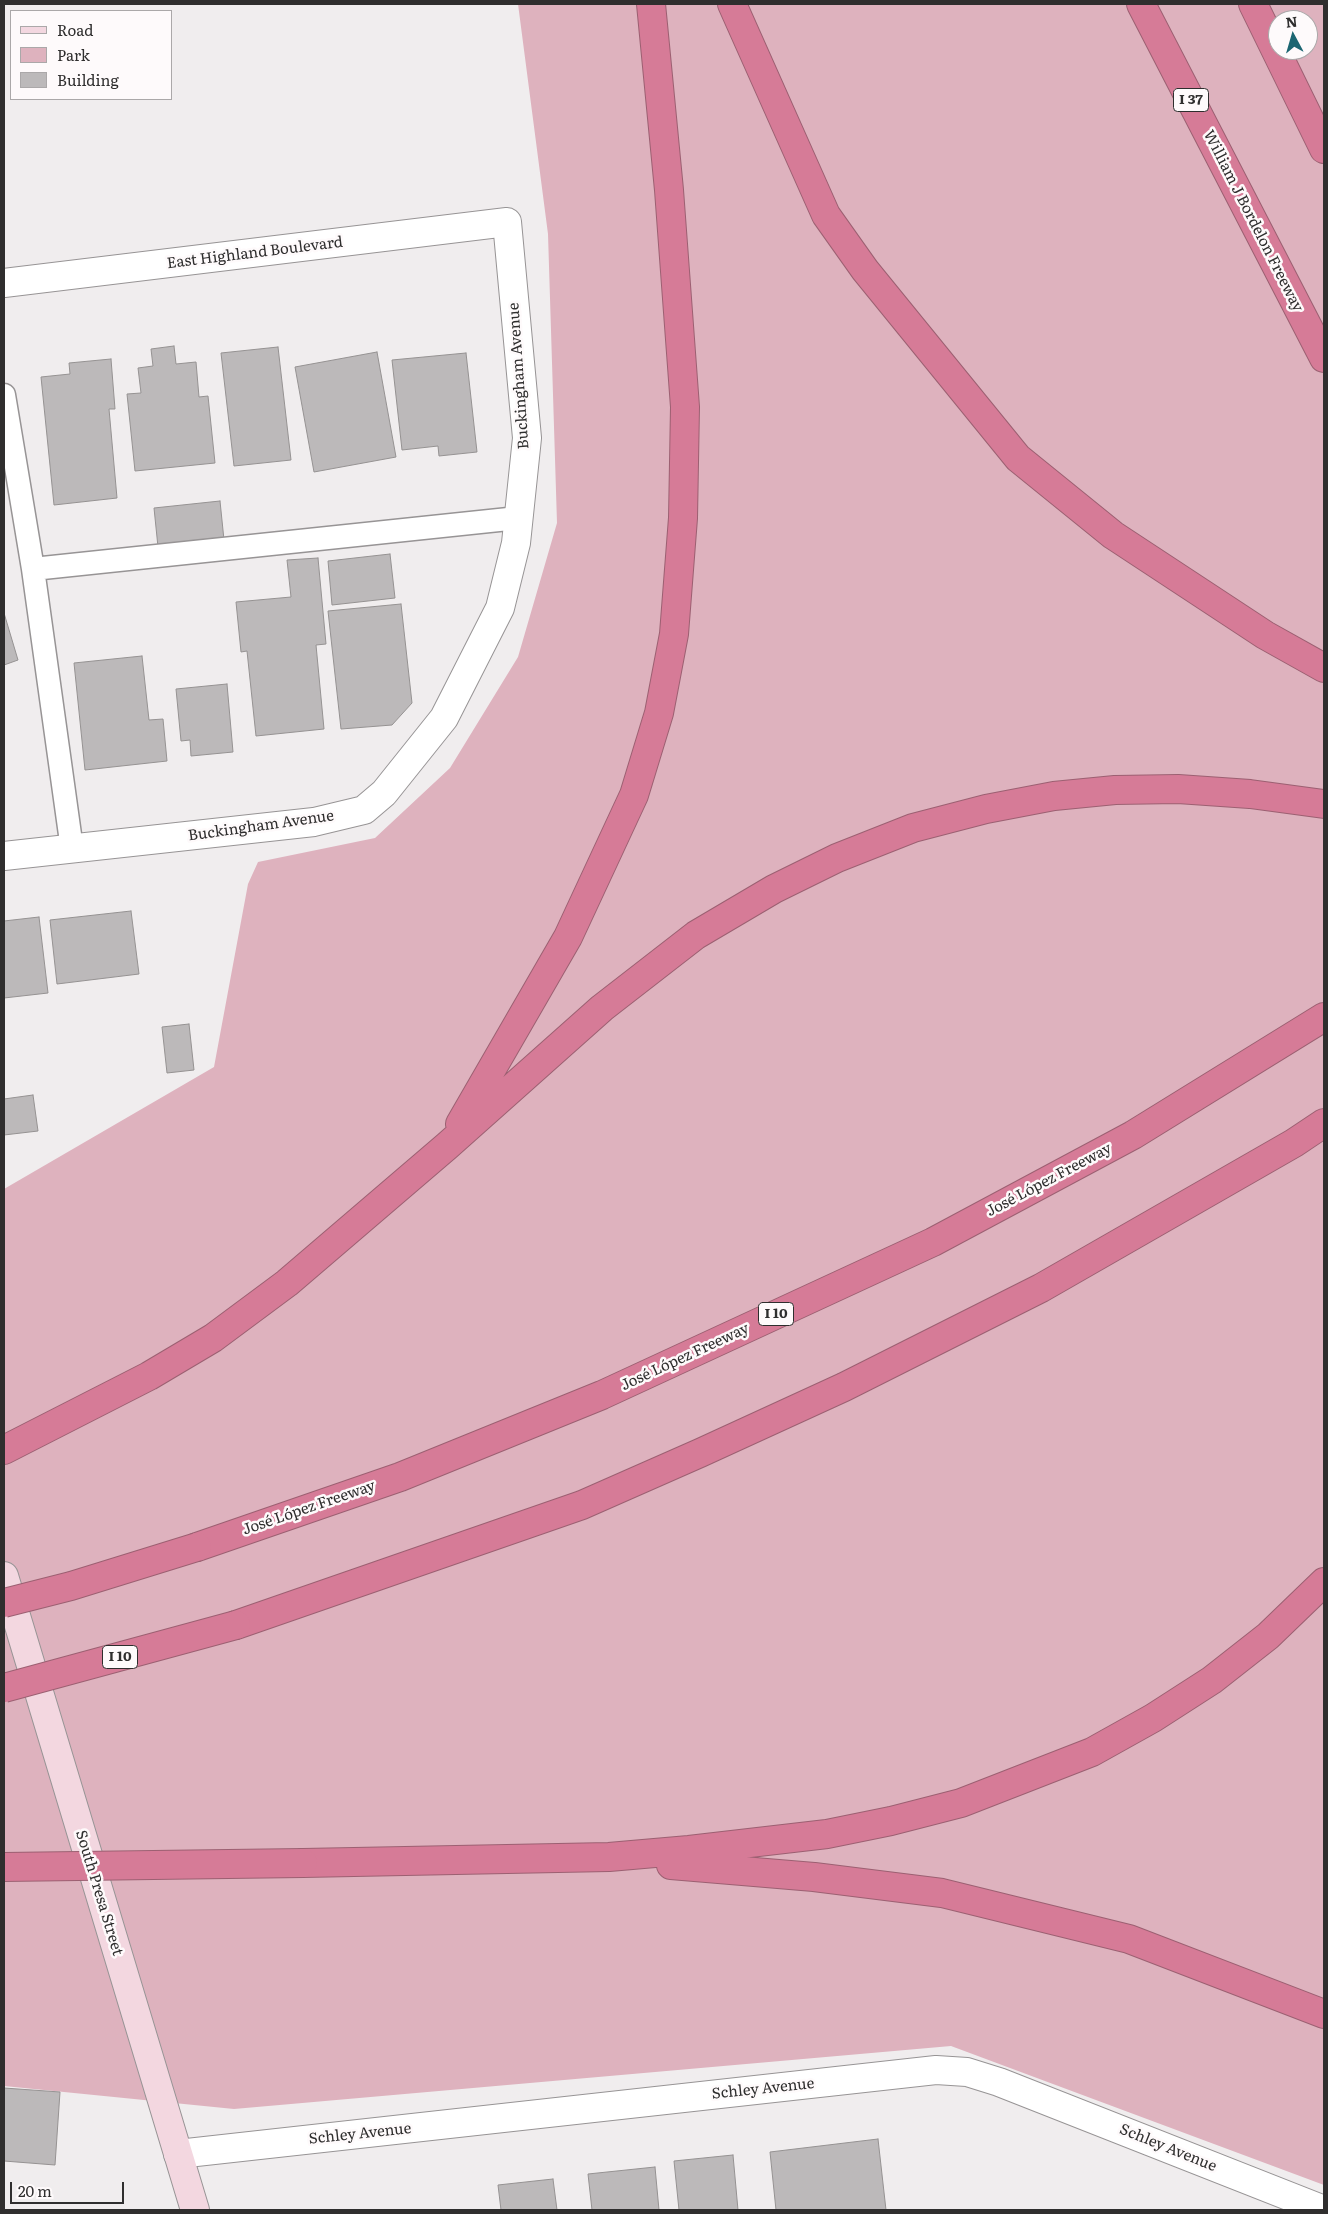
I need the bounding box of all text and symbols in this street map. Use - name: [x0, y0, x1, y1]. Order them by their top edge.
- legend: [10, 10, 172, 100]
- north arrow: [1268, 10, 1318, 60]
- text: N: [1285, 11, 1298, 32]
- text: Road: [57, 18, 93, 41]
- text: Park: [57, 43, 90, 66]
- text: Building: [57, 68, 119, 91]
- road number: I 37: [1174, 88, 1208, 112]
- street label: William J Bordelon Freeway: [1199, 127, 1307, 315]
- street label: East Highland Boulevard: [166, 233, 344, 273]
- street label: Buckingham Avenue: [505, 302, 533, 450]
- street label: Buckingham Avenue: [187, 807, 335, 845]
- street label: José López Freeway: [983, 1139, 1115, 1221]
- road number: I 10: [758, 1302, 794, 1326]
- street label: José López Freeway: [618, 1319, 752, 1395]
- street label: José López Freeway: [240, 1477, 378, 1539]
- road number: I 10: [102, 1645, 138, 1668]
- street label: South Presa Street: [71, 1828, 127, 1958]
- street label: Schley Avenue: [711, 2075, 815, 2103]
- street label: Schley Avenue: [308, 2120, 412, 2148]
- street label: Schley Avenue: [1117, 2120, 1219, 2176]
- scale bar: [12, 2172, 126, 2204]
- text: 20 m: [18, 2179, 52, 2202]

